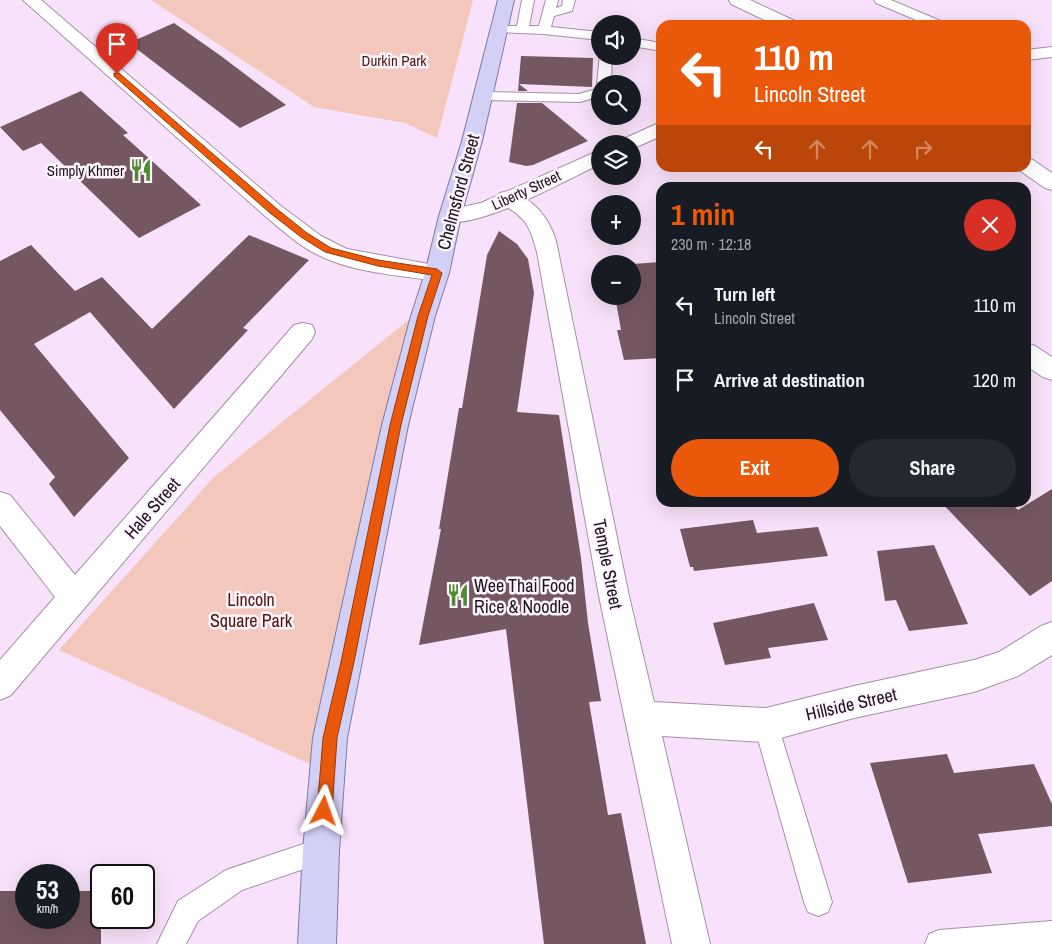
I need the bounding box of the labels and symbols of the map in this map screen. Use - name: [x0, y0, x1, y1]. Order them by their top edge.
- pin: [96, 23, 138, 74]
- park label: Durkin Park: [362, 50, 427, 71]
- street label: Chelmsford Street: [431, 131, 485, 253]
- restaurant icon: Simply Khmer: [128, 157, 154, 183]
- place label: Simply Khmer: [47, 160, 124, 181]
- street label: Liberty Street: [488, 165, 564, 215]
- street label: Hale Street: [118, 472, 186, 544]
- street label: Temple Street: [587, 517, 629, 611]
- place label: Wee Thai Food Rice & Noodle: [474, 573, 575, 619]
- restaurant icon: Wee Thai Food Rice & Noodle: [445, 582, 471, 608]
- park label: Lincoln Square Park: [210, 587, 293, 633]
- street label: Hillside Street: [803, 681, 899, 727]
- position arrow: [297, 784, 349, 836]
- speed limit sign: 60: [90, 864, 155, 929]

